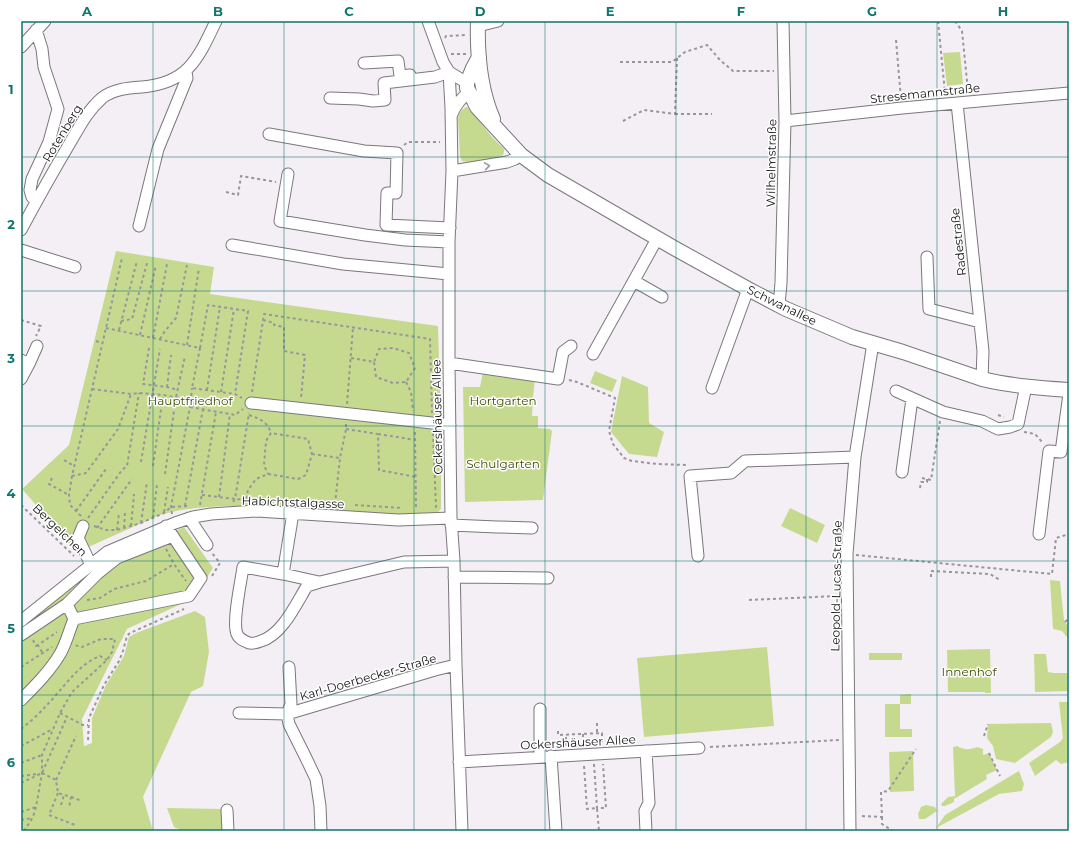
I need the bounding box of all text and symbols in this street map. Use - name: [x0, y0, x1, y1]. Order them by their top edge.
- text: A: [81, 3, 93, 19]
- text: B: [213, 3, 223, 19]
- text: C: [344, 3, 354, 19]
- text: D: [475, 3, 486, 19]
- text: E: [606, 3, 615, 19]
- text: F: [737, 3, 745, 19]
- text: G: [867, 3, 877, 19]
- text: H: [998, 3, 1008, 19]
- street label: Stresemannstraße: [869, 80, 981, 106]
- text: 1: [8, 81, 14, 97]
- street label: Rotenberg: [39, 102, 85, 164]
- street label: Wilhelmstraße: [763, 119, 779, 207]
- one-way arrow: [484, 162, 490, 170]
- street label: Radestraße: [947, 207, 969, 277]
- text: 2: [7, 216, 15, 232]
- street label: Schwanallee: [745, 282, 819, 328]
- text: 3: [6, 350, 15, 366]
- street label: Ockershäuser Allee: [428, 359, 446, 475]
- park label: Hauptfriedhof: [147, 393, 233, 408]
- park label: Hortgarten: [469, 393, 537, 408]
- park label: Schulgarten: [466, 456, 540, 471]
- text: 4: [7, 485, 16, 501]
- street label: Habichtstalgasse: [241, 493, 345, 511]
- street label: Bergelchen: [30, 500, 90, 560]
- street label: Leopold-Lucas-Straße: [827, 520, 845, 652]
- text: 5: [7, 620, 15, 636]
- street label: Karl-Doerbecker-Straße: [298, 650, 438, 704]
- park label: Innenhof: [942, 664, 997, 679]
- street label: Ockershäuser Allee: [520, 731, 636, 753]
- text: 6: [7, 754, 16, 770]

